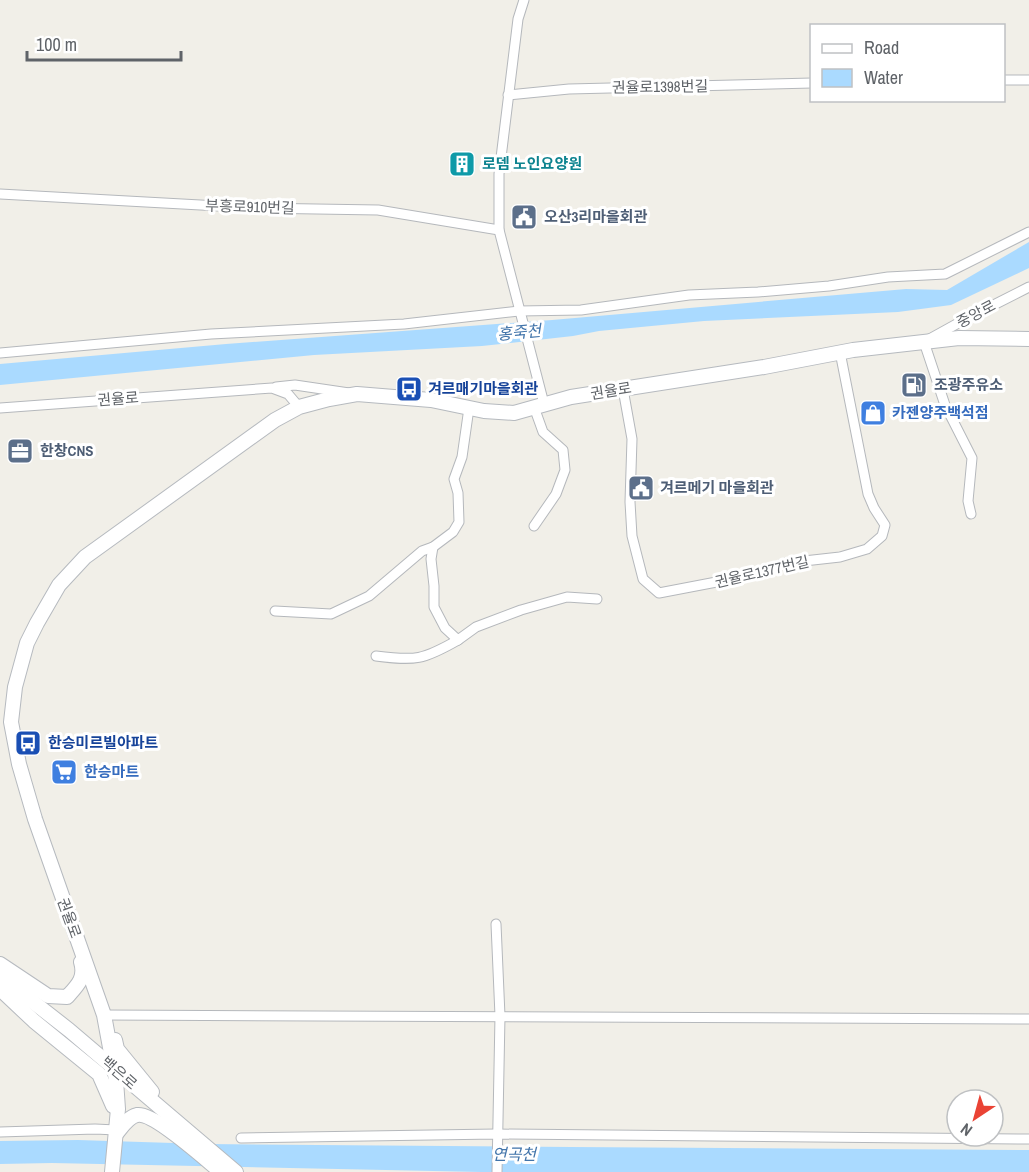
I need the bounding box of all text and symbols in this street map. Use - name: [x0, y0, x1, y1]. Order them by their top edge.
- scale bar: [27, 24, 182, 62]
- legend: [810, 24, 1005, 102]
- text: 100 m: [36, 32, 77, 57]
- text: Road: [864, 35, 899, 60]
- text: Water: [864, 65, 903, 90]
- street label: 권율로1398번길: [612, 75, 708, 98]
- building icon: 로뎀 노인요양원: [447, 149, 477, 179]
- place label: 로뎀 노인요양원: [482, 153, 582, 174]
- street label: 부흥로910번길: [205, 194, 295, 219]
- public building icon: 오산3리마을회관: [509, 202, 539, 232]
- place label: 오산3리마을회관: [544, 206, 648, 227]
- street label: 중앙로: [953, 295, 999, 333]
- water label: 홍죽천: [496, 319, 544, 345]
- fuel station icon: 조광주유소: [899, 370, 929, 400]
- bus stop icon: 겨르매기마을회관: [394, 374, 424, 404]
- place label: 조광주유소: [934, 374, 1003, 395]
- street label: 권율로: [589, 377, 633, 404]
- place label: 겨르매기마을회관: [428, 378, 539, 399]
- street label: 권율로: [97, 387, 139, 410]
- shop icon: 카젠양주백석점: [858, 398, 888, 428]
- place label: 카젠양주백석점: [892, 402, 989, 423]
- office icon: 한창CNS: [5, 436, 35, 466]
- place label: 한창CNS: [40, 440, 94, 461]
- public building icon: 겨르메기 마을회관: [626, 473, 656, 503]
- place label: 겨르메기 마을회관: [660, 477, 774, 498]
- street label: 권율로1377번길: [713, 550, 811, 593]
- bus stop icon: 한승미르빌아파트: [13, 728, 43, 758]
- place label: 한승미르빌아파트: [48, 732, 159, 753]
- supermarket icon: 한승마트: [49, 757, 79, 787]
- place label: 한승마트: [84, 761, 139, 782]
- street label: 권율로: [53, 895, 86, 941]
- street label: 백은로: [97, 1051, 142, 1094]
- north arrow: [945, 1088, 1005, 1148]
- text: N: [956, 1118, 976, 1142]
- water label: 연곡천: [492, 1143, 538, 1165]

